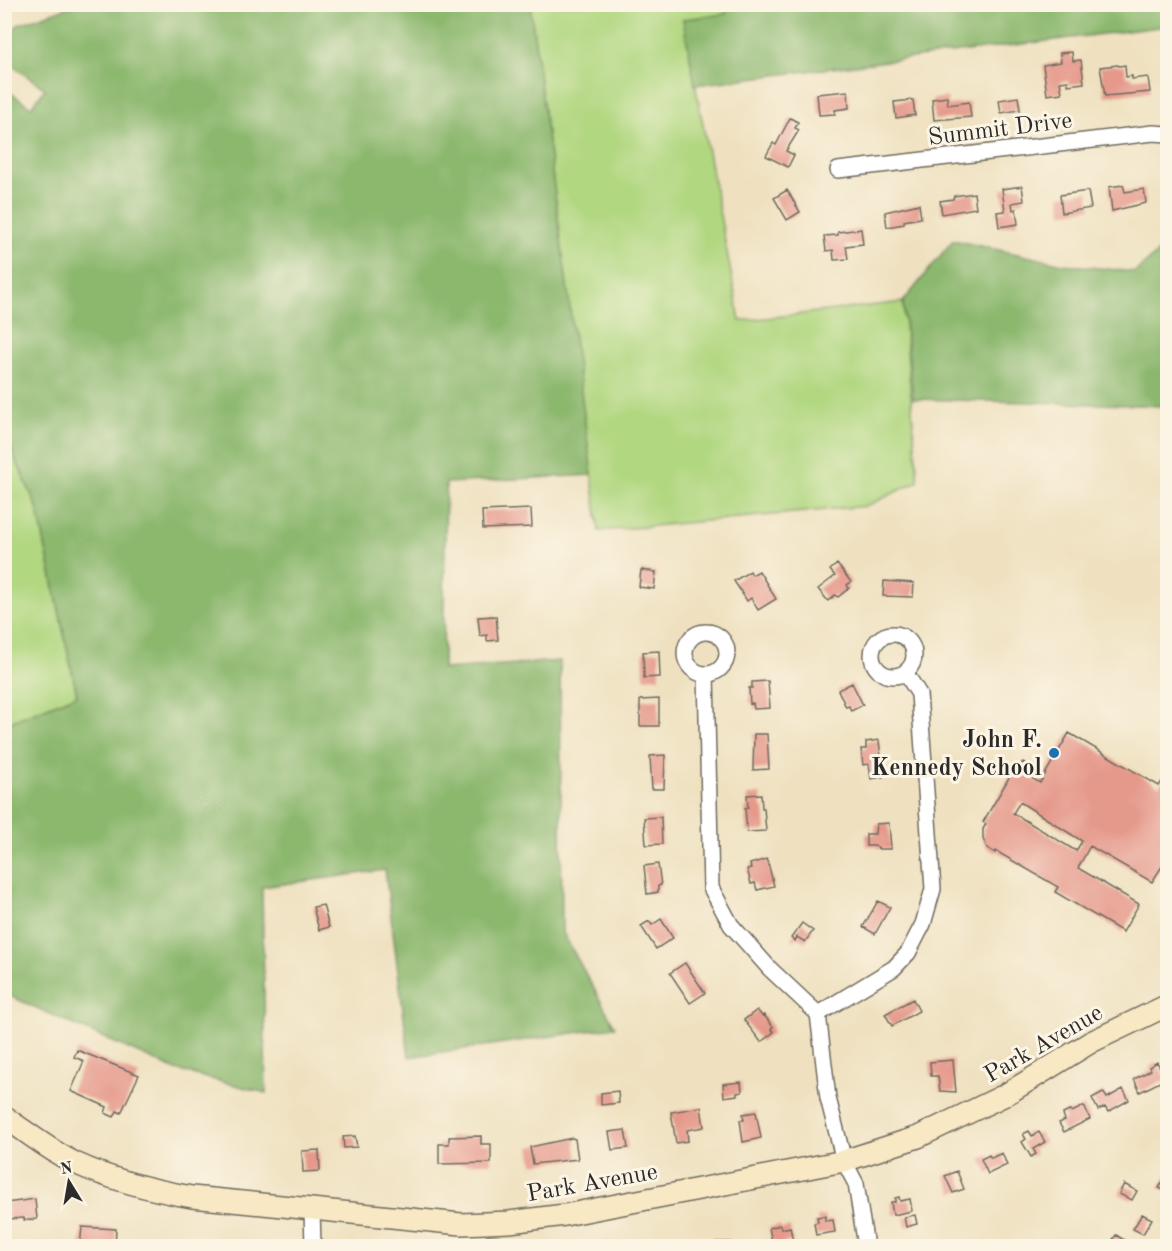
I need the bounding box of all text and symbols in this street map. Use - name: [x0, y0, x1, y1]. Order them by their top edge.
- street label: Summit Drive: [927, 109, 1074, 151]
- place label: John F. Kennedy School: [871, 729, 1042, 781]
- marker: John F. Kennedy School: [1047, 746, 1061, 760]
- street label: Park Avenue: [981, 1001, 1107, 1088]
- north arrow: [39, 1152, 99, 1212]
- text: N: [59, 1160, 75, 1178]
- street label: Park Avenue: [525, 1161, 660, 1207]

